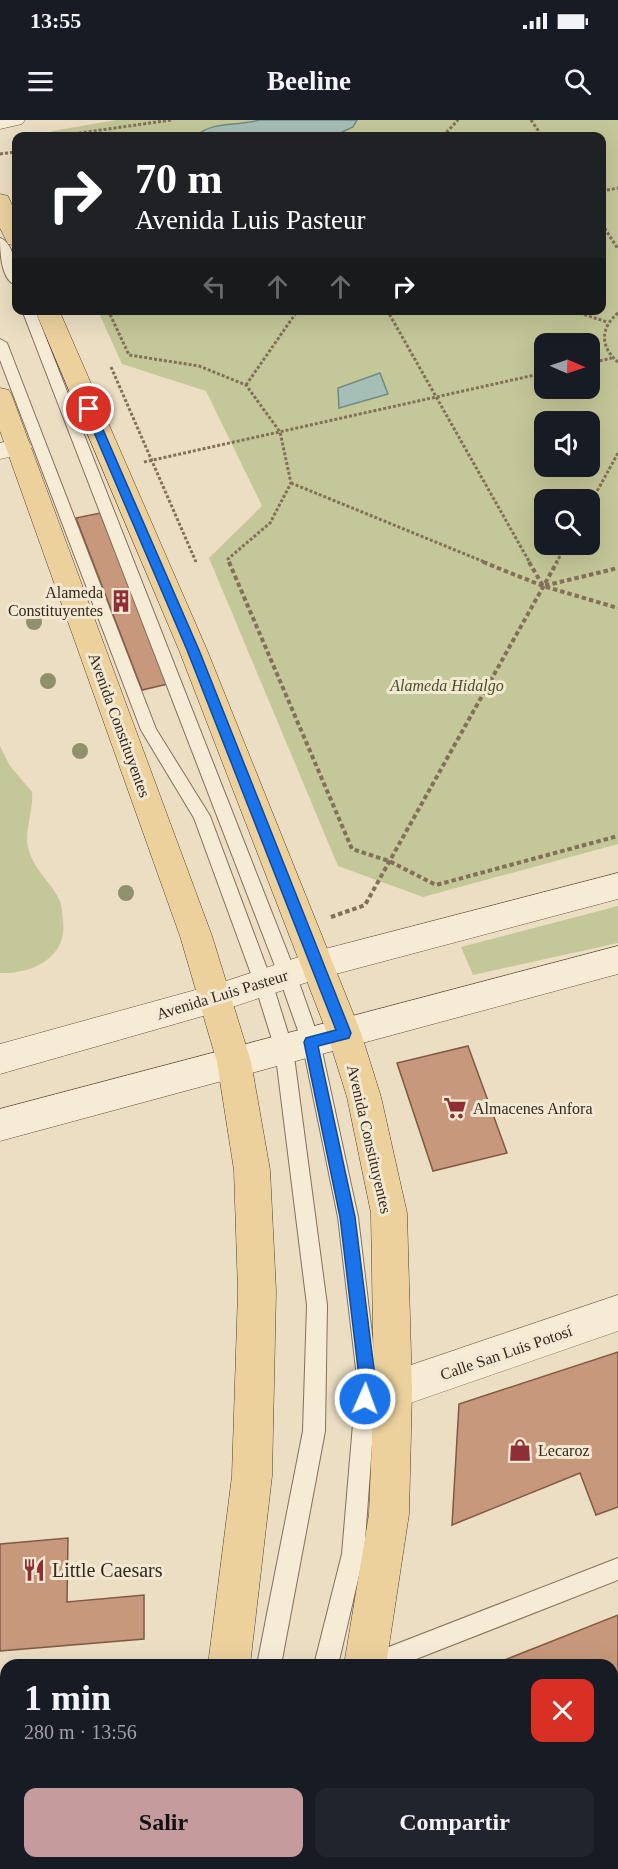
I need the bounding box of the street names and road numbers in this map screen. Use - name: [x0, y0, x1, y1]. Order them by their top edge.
- street label: Avenida Constituyentes: [85, 651, 154, 800]
- street label: Avenida Luis Pasteur: [154, 966, 291, 1023]
- street label: Avenida Constituyentes: [343, 1063, 395, 1215]
- street label: Calle San Luis Potosí: [438, 1322, 575, 1383]

